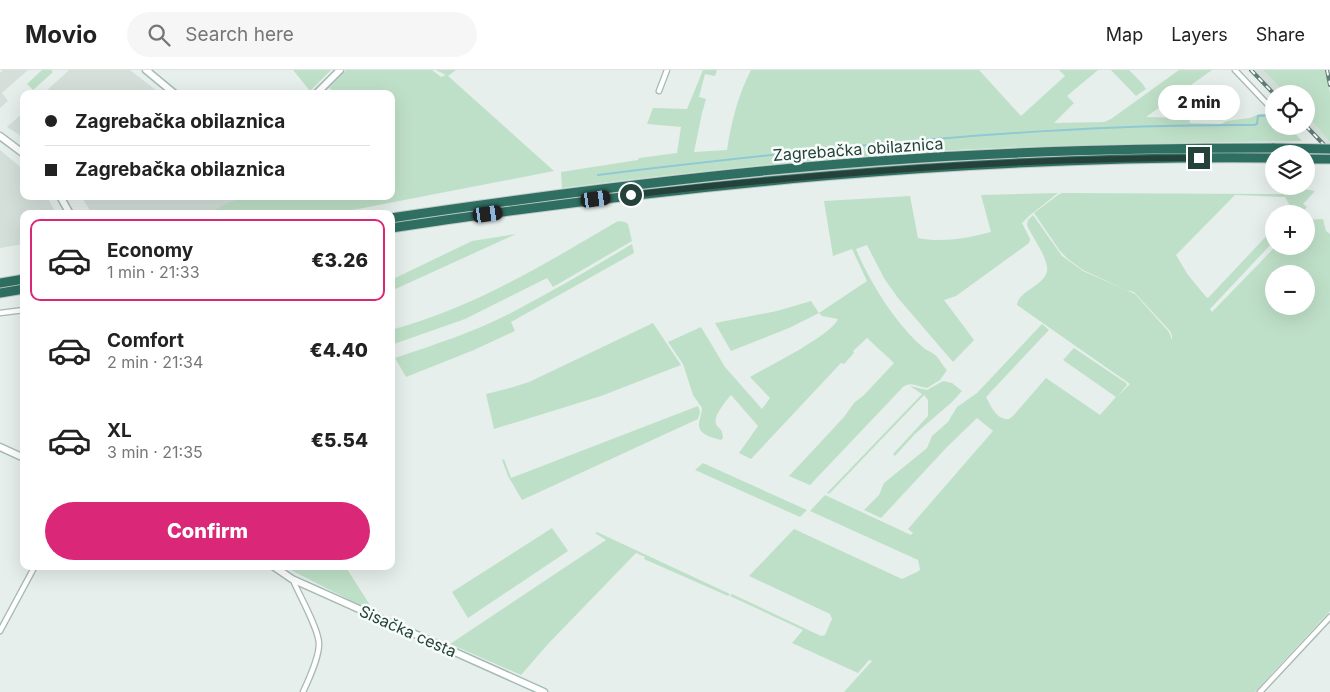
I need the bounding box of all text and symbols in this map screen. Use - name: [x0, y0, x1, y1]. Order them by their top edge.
- search box: [127, 12, 477, 57]
- text: Movio: [25, 20, 97, 49]
- icon: search: [145, 21, 173, 49]
- text: Search here: [185, 23, 294, 46]
- text: Map: [1106, 24, 1143, 45]
- text: Layers: [1171, 24, 1228, 45]
- text: Share: [1256, 24, 1305, 45]
- map controls: [1265, 85, 1315, 315]
- button: locate: [1265, 85, 1315, 135]
- callout: 2 min: [1158, 86, 1240, 121]
- text: 2 min: [1177, 92, 1221, 112]
- text: Zagrebačka obilaznica: [75, 110, 285, 133]
- street label: Zagrebačka obilaznica: [772, 133, 944, 165]
- button: layers: [1265, 145, 1315, 195]
- route end: [1188, 147, 1210, 169]
- text: Zagrebačka obilaznica: [75, 158, 285, 181]
- route start: [620, 184, 642, 206]
- car: [580, 189, 611, 209]
- car: [472, 204, 503, 224]
- button: +: [1265, 205, 1315, 255]
- icon: car: [47, 238, 92, 283]
- text: Economy: [107, 239, 193, 262]
- text: €3.26: [311, 249, 368, 272]
- text: 1 min · 21:33: [107, 262, 200, 282]
- button: −: [1265, 265, 1315, 315]
- icon: car: [47, 328, 92, 373]
- text: Comfort: [107, 329, 184, 352]
- text: €4.40: [309, 339, 368, 362]
- text: 2 min · 21:34: [107, 352, 203, 372]
- icon: car: [47, 418, 92, 463]
- text: XL: [107, 419, 132, 442]
- text: €5.54: [311, 429, 368, 452]
- text: 3 min · 21:35: [107, 442, 203, 462]
- button: Confirm: [45, 502, 370, 560]
- street label: Sisačka cesta: [356, 601, 460, 661]

